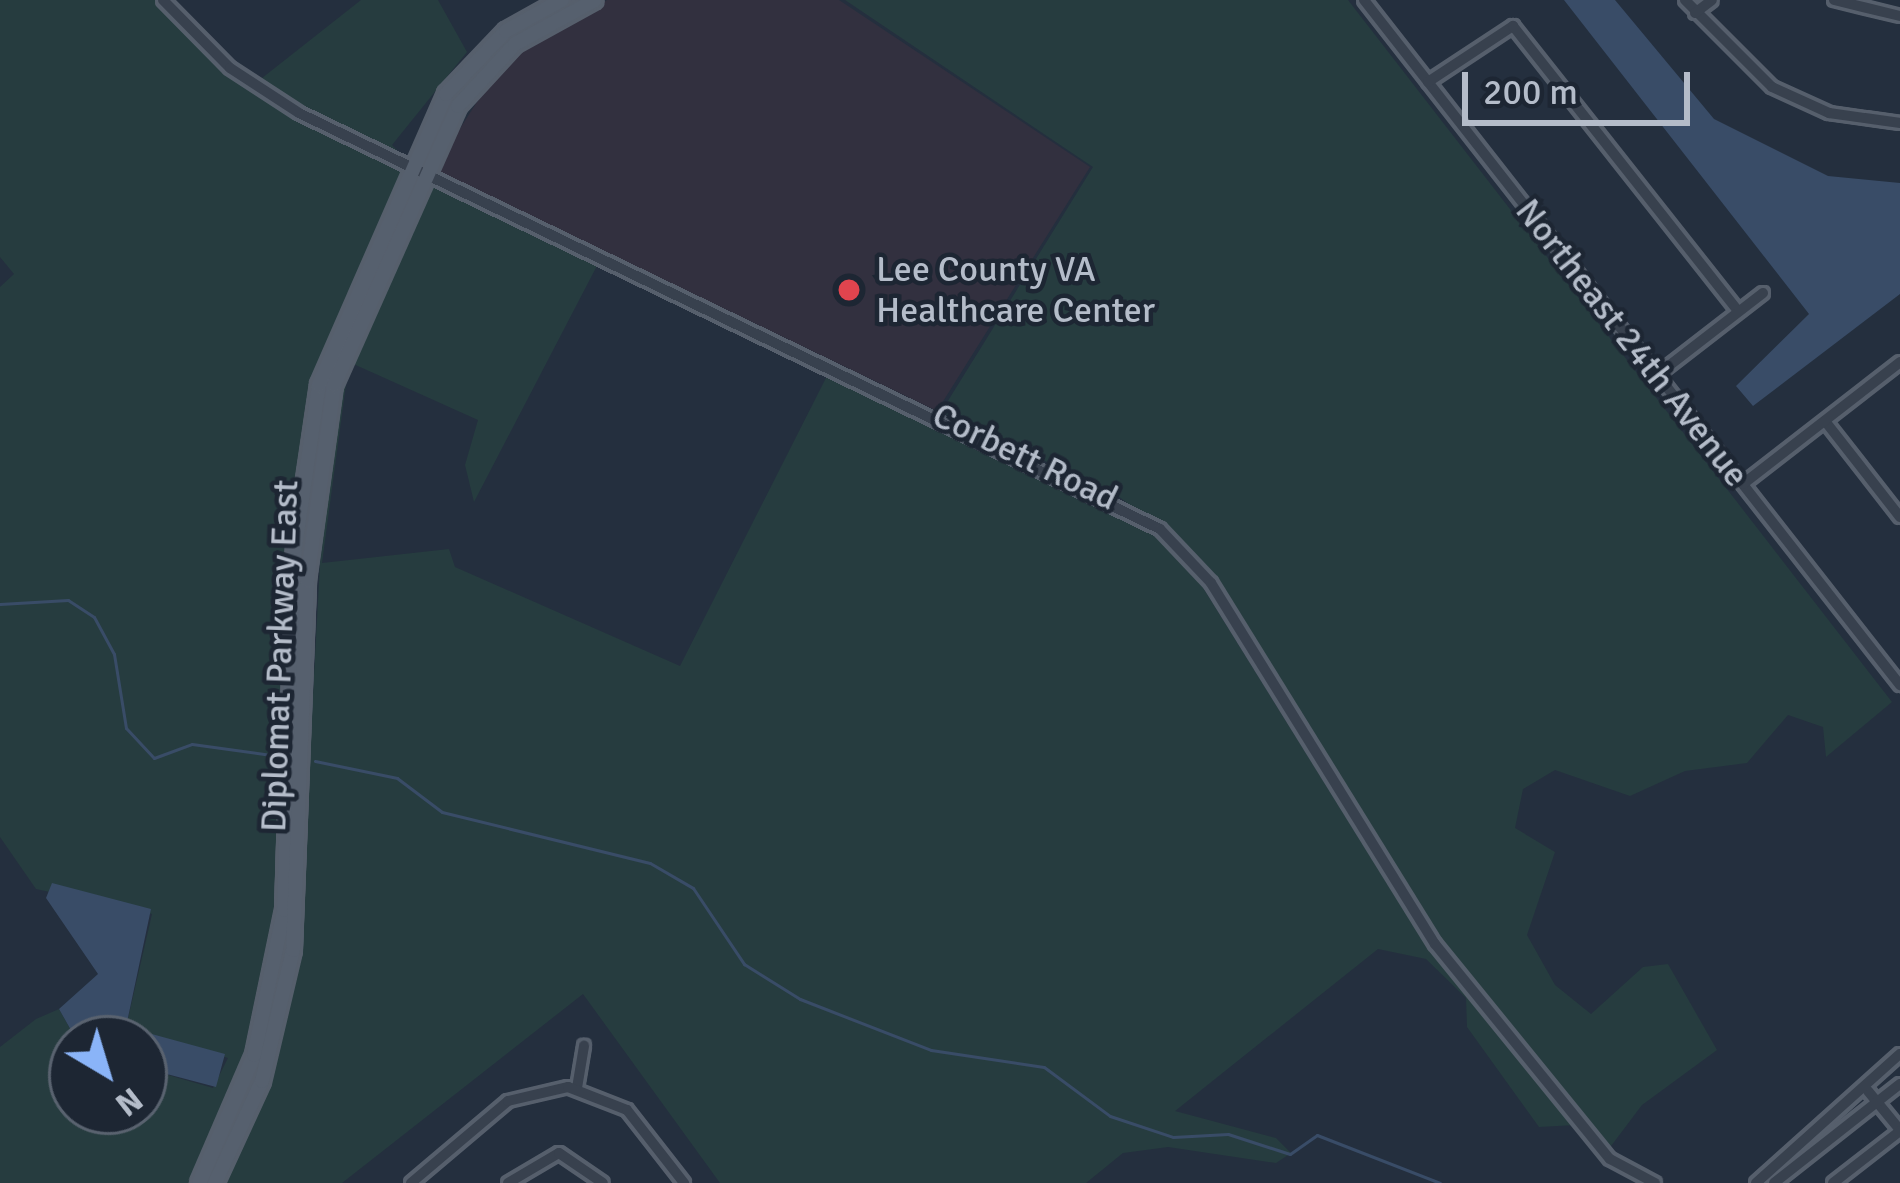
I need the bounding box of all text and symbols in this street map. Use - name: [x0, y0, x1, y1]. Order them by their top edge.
- scale bar: [1468, 48, 1696, 122]
- text: 200 m: [1483, 70, 1578, 115]
- street label: Northeast 24th Avenue: [1506, 190, 1758, 496]
- place label: Lee County VA Healthcare Center: [876, 247, 1155, 332]
- marker: Lee County VA Healthcare Center: [833, 274, 865, 306]
- street label: Corbett Road: [925, 394, 1125, 520]
- street label: Diplomat Parkway East: [252, 479, 308, 833]
- north arrow: [48, 1015, 168, 1135]
- text: N: [107, 1078, 150, 1125]

